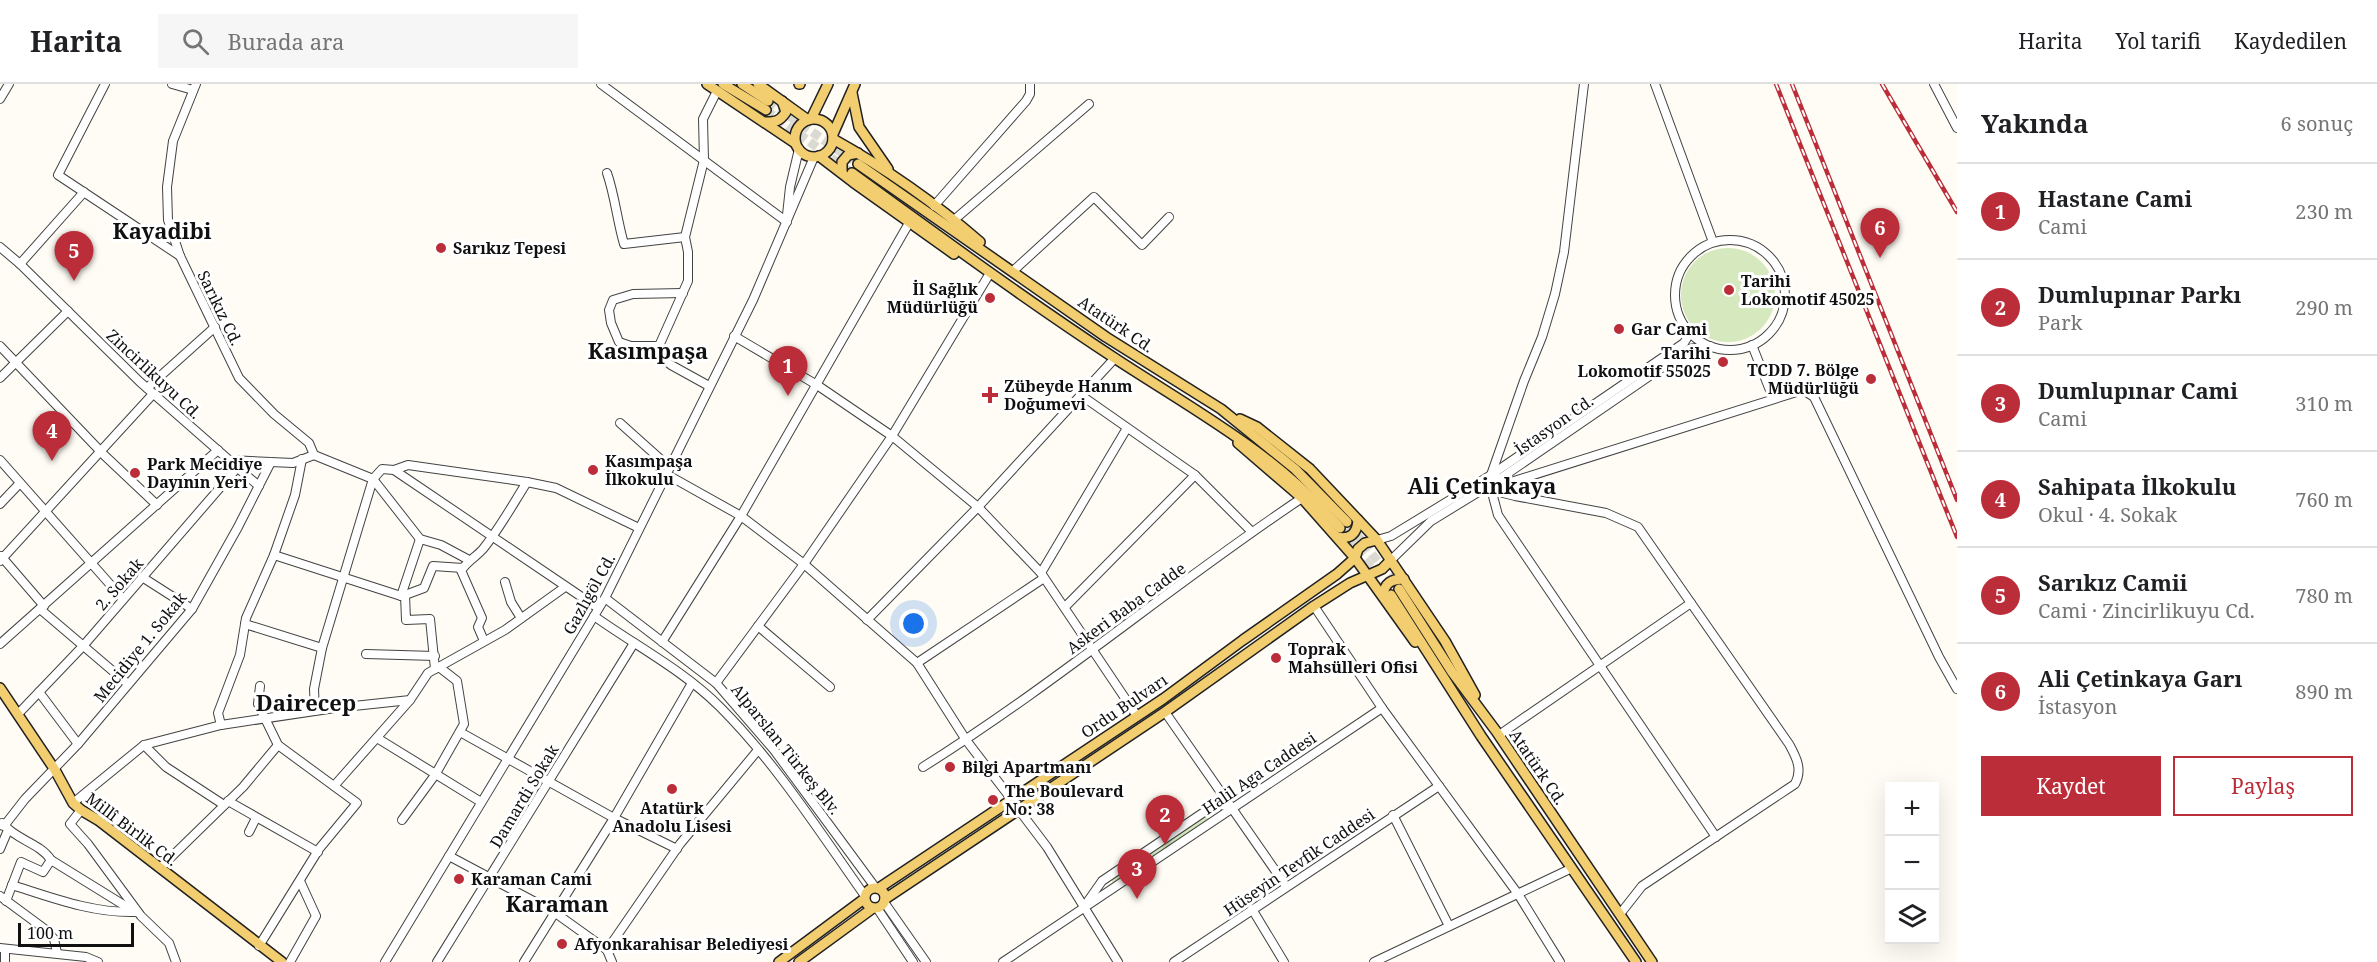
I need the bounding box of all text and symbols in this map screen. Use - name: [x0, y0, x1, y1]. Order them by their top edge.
- search box: [158, 14, 578, 68]
- text: Harita: [30, 22, 122, 60]
- icon: search: [179, 25, 212, 58]
- text: Burada ara: [227, 26, 344, 56]
- text: Harita: [2018, 27, 2082, 55]
- text: Yol tarifi: [2115, 27, 2201, 55]
- text: Kaydedilen: [2234, 27, 2347, 55]
- text: Yakında: [1981, 105, 2089, 141]
- text: 6 sonuç: [2281, 110, 2353, 137]
- text: Hastane Cami: [2038, 183, 2192, 213]
- text: 1: [1995, 198, 2006, 225]
- text: 230 m: [2295, 198, 2353, 225]
- pin: 6: [1860, 208, 1900, 258]
- text: Cami: [2038, 213, 2087, 240]
- district label: Kayadibi: [113, 215, 212, 245]
- pin: 5: [54, 232, 94, 281]
- place label: Sarıkız Tepesi: [453, 237, 566, 259]
- marker: Sarıkız Tepesi: [434, 241, 448, 255]
- street label: Sarıkız Cd.: [192, 267, 248, 349]
- place label: Tarihi Lokomotif 45025: [1741, 270, 1875, 310]
- place label: İl Sağlık Müdürlüğü: [887, 278, 979, 318]
- text: Dumlupınar Parkı: [2038, 279, 2241, 309]
- marker: Tarihi Lokomotif 45025: [1722, 283, 1736, 297]
- marker: İl Sağlık Müdürlüğü: [983, 291, 997, 305]
- street label: Atatürk Cd.: [1074, 291, 1158, 357]
- text: 2: [1995, 294, 2006, 321]
- text: 290 m: [2295, 294, 2353, 321]
- text: Park: [2038, 309, 2082, 336]
- place label: Gar Cami: [1631, 318, 1708, 340]
- marker: Gar Cami: [1612, 322, 1626, 336]
- street label: Zincirlikuyu Cd.: [102, 324, 206, 424]
- district label: Kasımpaşa: [588, 335, 708, 365]
- place label: Tarihi Lokomotif 55025: [1577, 342, 1711, 382]
- pin: 1: [768, 346, 808, 396]
- marker: Tarihi Lokomotif 55025: [1716, 355, 1730, 369]
- place label: TCDD 7. Bölge Müdürlüğü: [1747, 359, 1859, 399]
- marker: TCDD 7. Bölge Müdürlüğü: [1864, 372, 1878, 386]
- place label: Zübeyde Hanım Doğumevi: [1004, 375, 1133, 415]
- text: Dumlupınar Cami: [2038, 375, 2238, 405]
- marker: Zübeyde Hanım Doğumevi: [981, 386, 999, 404]
- street label: İstasyon Cd.: [1510, 390, 1598, 460]
- text: 3: [1995, 390, 2006, 417]
- text: 310 m: [2295, 390, 2353, 417]
- text: Cami: [2038, 405, 2087, 432]
- pin: 4: [32, 412, 72, 461]
- place label: Kasımpaşa İlkokulu: [605, 450, 693, 490]
- place label: Park Mecidiye Dayının Yeri: [147, 453, 262, 493]
- marker: Kasımpaşa İlkokulu: [586, 463, 600, 477]
- marker: Park Mecidiye Dayının Yeri: [128, 466, 142, 480]
- district label: Ali Çetinkaya: [1407, 470, 1557, 500]
- text: Sahipata İlkokulu: [2038, 471, 2236, 501]
- text: 4: [1995, 486, 2006, 513]
- text: 760 m: [2295, 486, 2353, 513]
- text: Okul · 4. Sokak: [2038, 501, 2177, 528]
- street label: Gazlıgöl Cd.: [558, 550, 620, 638]
- street label: 2. Sokak: [90, 553, 148, 615]
- street label: Askeri Baba Cadde: [1062, 557, 1190, 659]
- text: Sarıkız Camii: [2038, 567, 2187, 597]
- text: 5: [1995, 582, 2006, 609]
- text: 780 m: [2295, 582, 2353, 609]
- street label: Mecidiye 1. Sokak: [89, 587, 192, 707]
- text: Cami · Zincirlikuyu Cd.: [2038, 597, 2255, 624]
- your location: [899, 609, 928, 638]
- place label: Toprak Mahsülleri Ofisi: [1288, 638, 1418, 678]
- marker: Toprak Mahsülleri Ofisi: [1269, 651, 1283, 665]
- text: Ali Çetinkaya Garı: [2038, 663, 2242, 693]
- street label: Ordu Bulvarı: [1076, 669, 1172, 743]
- text: 6: [1995, 678, 2006, 705]
- text: 890 m: [2295, 678, 2353, 705]
- street label: Alparslan Türkeş Blv.: [726, 679, 846, 819]
- district label: Dairecep: [256, 687, 356, 717]
- text: İstasyon: [2038, 693, 2117, 720]
- street label: Atatürk Cd.: [1505, 725, 1571, 809]
- street label: Halil Aga Caddesi: [1198, 727, 1320, 819]
- street label: Damardi Sokak: [484, 740, 564, 852]
- place label: Bilgi Apartmanı: [962, 756, 1092, 778]
- button: Kaydet: [1981, 756, 2161, 816]
- button: Paylaş: [2173, 756, 2353, 816]
- marker: Bilgi Apartmanı: [943, 760, 957, 774]
- place label: The Boulevard No: 38: [1005, 780, 1124, 820]
- marker: Atatürk Anadolu Lisesi: [665, 782, 679, 796]
- map controls: [1885, 782, 1939, 944]
- button: +: [1885, 782, 1939, 836]
- street label: Millî Birlik Cd.: [82, 787, 182, 871]
- marker: The Boulevard No: 38: [986, 793, 1000, 807]
- pin: 2: [1146, 796, 1184, 845]
- place label: Atatürk Anadolu Lisesi: [612, 797, 732, 837]
- street label: Hüseyin Tevfik Caddesi: [1219, 803, 1379, 921]
- button: −: [1885, 836, 1939, 890]
- pin: 3: [1118, 850, 1156, 899]
- place label: Karaman Cami: [471, 868, 592, 890]
- marker: Karaman Cami: [452, 872, 466, 886]
- district label: Karaman: [505, 888, 609, 918]
- button: layers: [1885, 890, 1939, 944]
- scale bar: [18, 920, 134, 948]
- text: 100 m: [27, 922, 73, 944]
- place label: Afyonkarahisar Belediyesi: [574, 933, 789, 955]
- marker: Afyonkarahisar Belediyesi: [555, 937, 569, 951]

